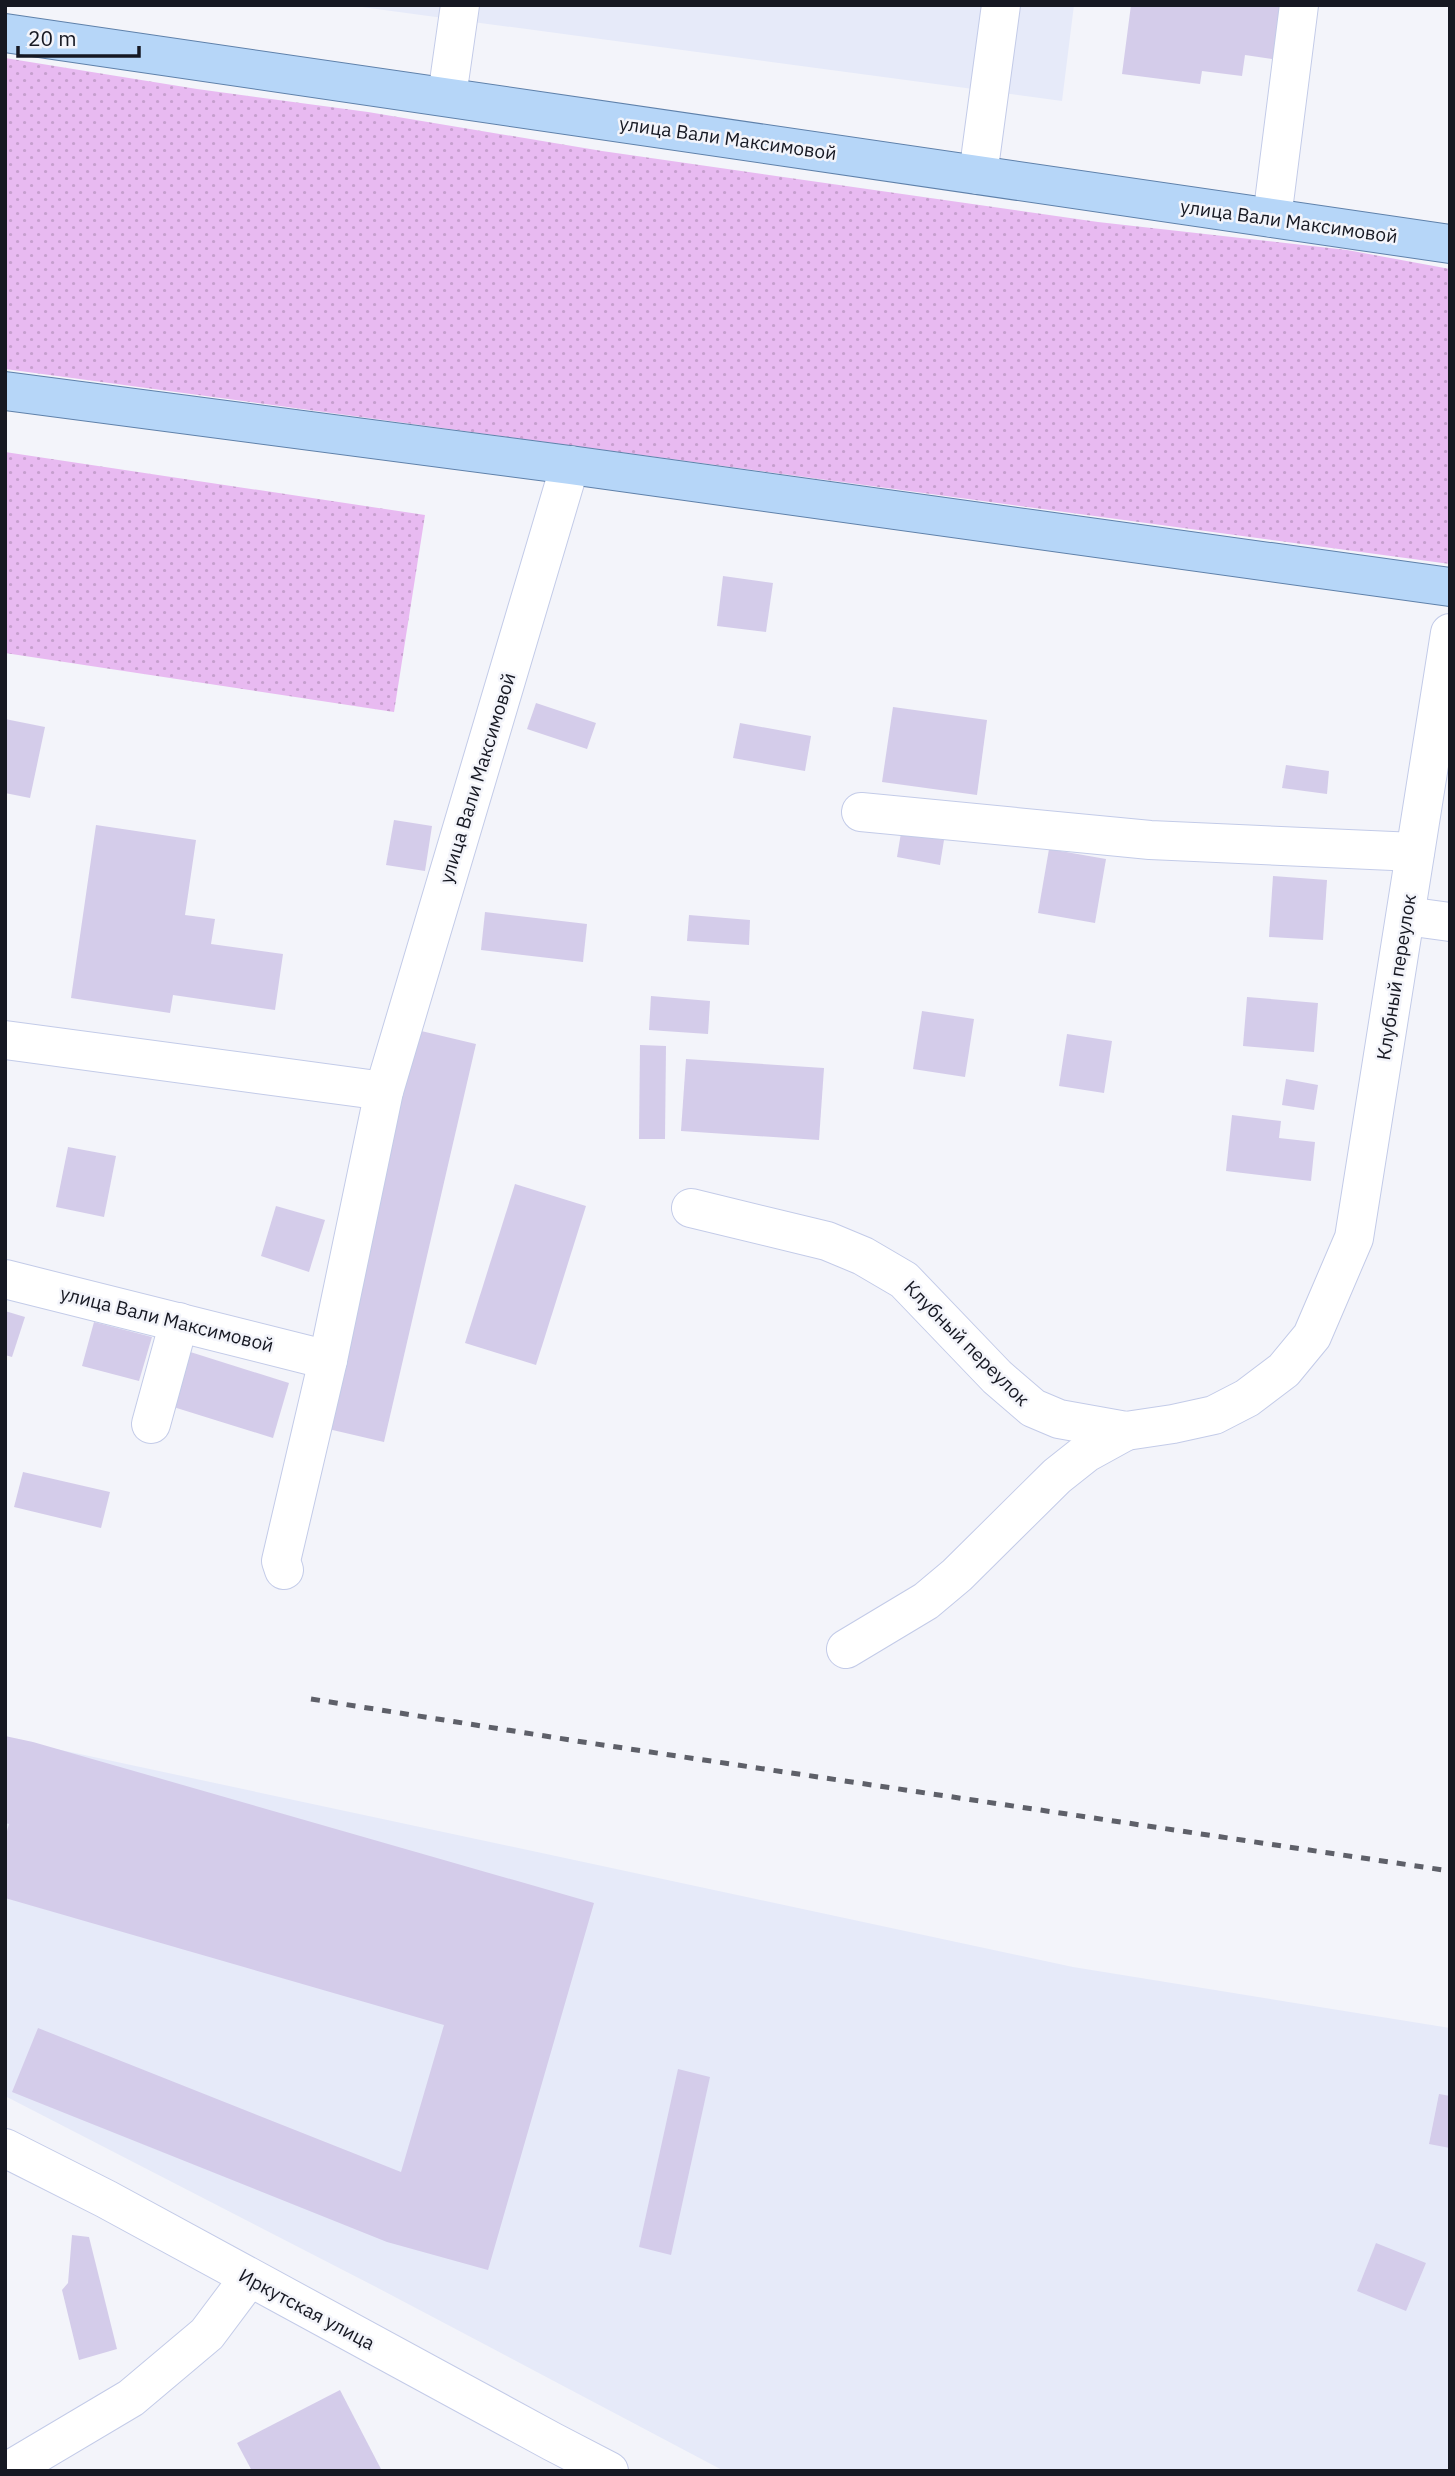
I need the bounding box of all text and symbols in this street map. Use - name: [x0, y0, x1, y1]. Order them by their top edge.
- scale bar: [18, 14, 138, 58]
- text: 20 m: [28, 24, 77, 52]
- street label: улица Вали Максимовой: [618, 111, 838, 165]
- street label: улица Вали Максимовой: [1179, 194, 1399, 248]
- street label: улица Вали Максимовой: [434, 670, 520, 886]
- street label: Клубный переулок: [1371, 892, 1421, 1062]
- street label: Клубный переулок: [899, 1275, 1035, 1411]
- street label: улица Вали Максимовой: [58, 1281, 276, 1357]
- street label: Иркутская улица: [235, 2263, 379, 2355]

